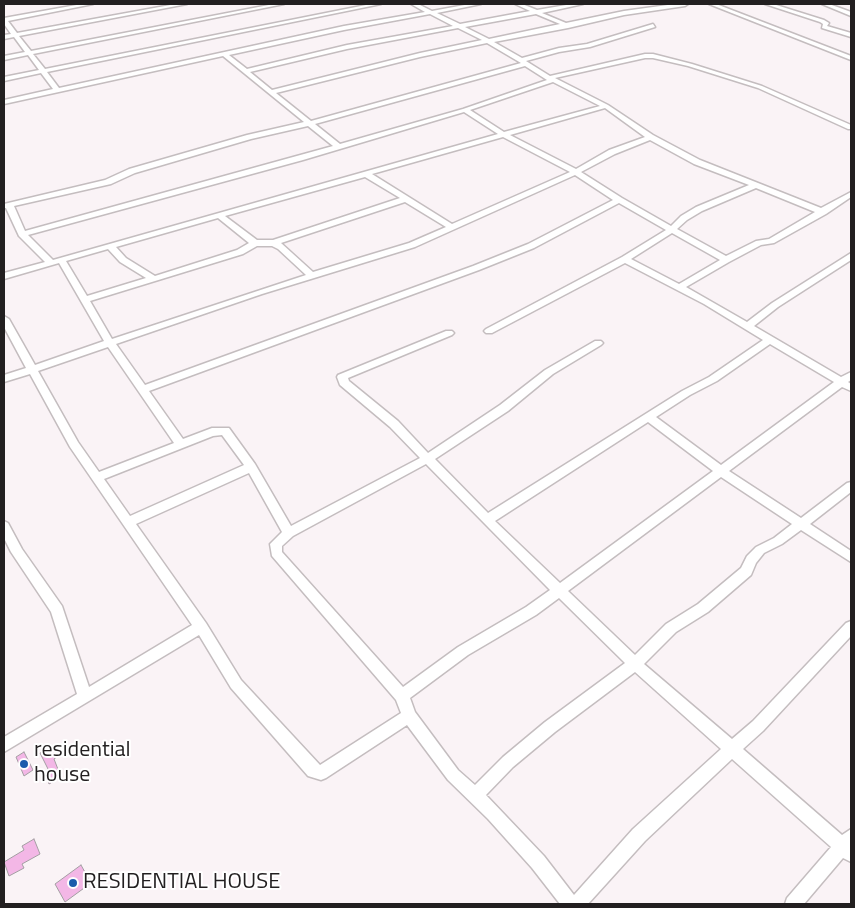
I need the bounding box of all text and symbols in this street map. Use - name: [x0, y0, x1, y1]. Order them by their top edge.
- place label: residential house: [34, 738, 131, 789]
- marker: residential house: [18, 758, 30, 770]
- place label: RESIDENTIAL HOUSE: [83, 870, 280, 896]
- marker: RESIDENTIAL HOUSE: [67, 877, 79, 889]

